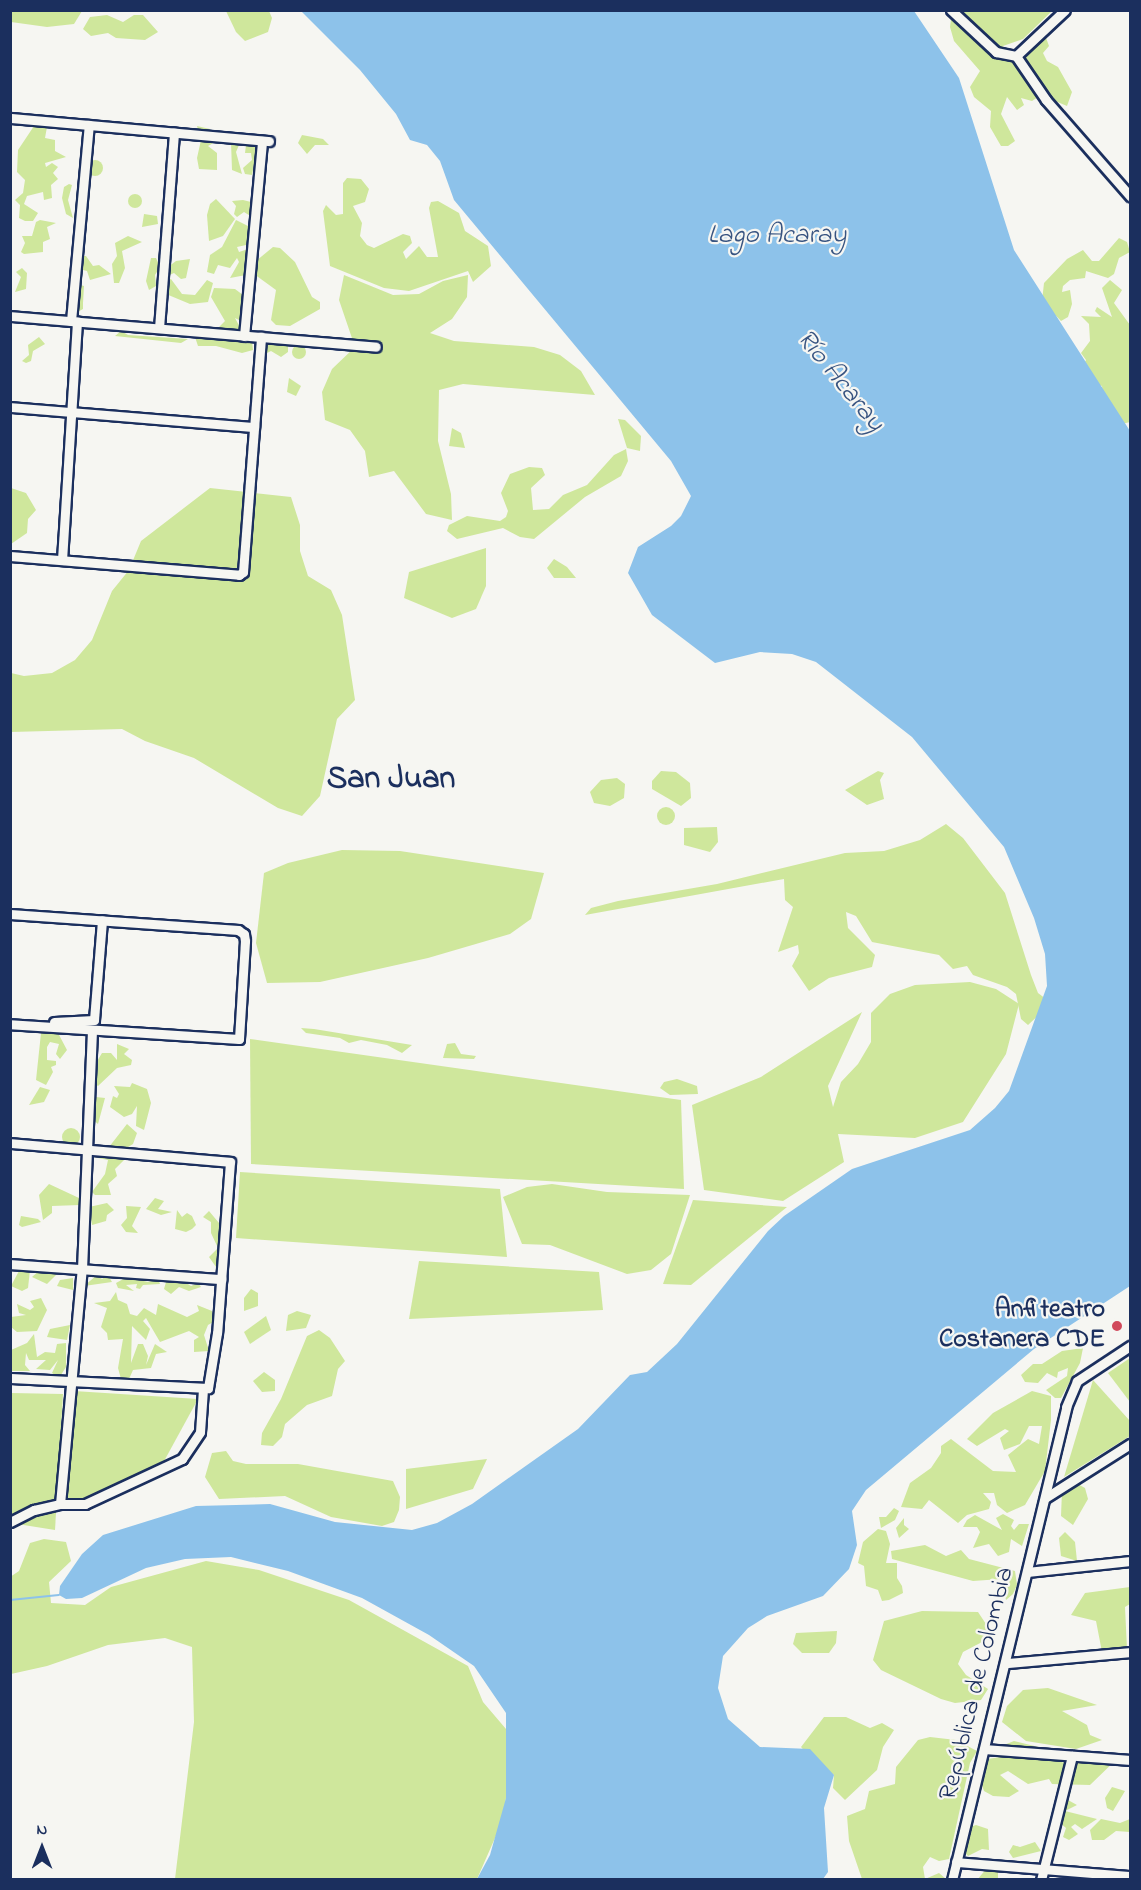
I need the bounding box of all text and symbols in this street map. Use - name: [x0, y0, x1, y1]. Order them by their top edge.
- water label: Lago Acaray: [708, 220, 846, 252]
- water label: Río Acaray: [789, 323, 891, 439]
- district label: San Juan: [327, 761, 455, 799]
- place label: Anfiteatro Costanera CDE: [939, 1295, 1105, 1356]
- marker: Anfiteatro Costanera CDE: [1110, 1319, 1124, 1333]
- street label: República de Colombia: [934, 1564, 1022, 1804]
- north arrow: [12, 1818, 72, 1878]
- text: N: [37, 1818, 47, 1842]

